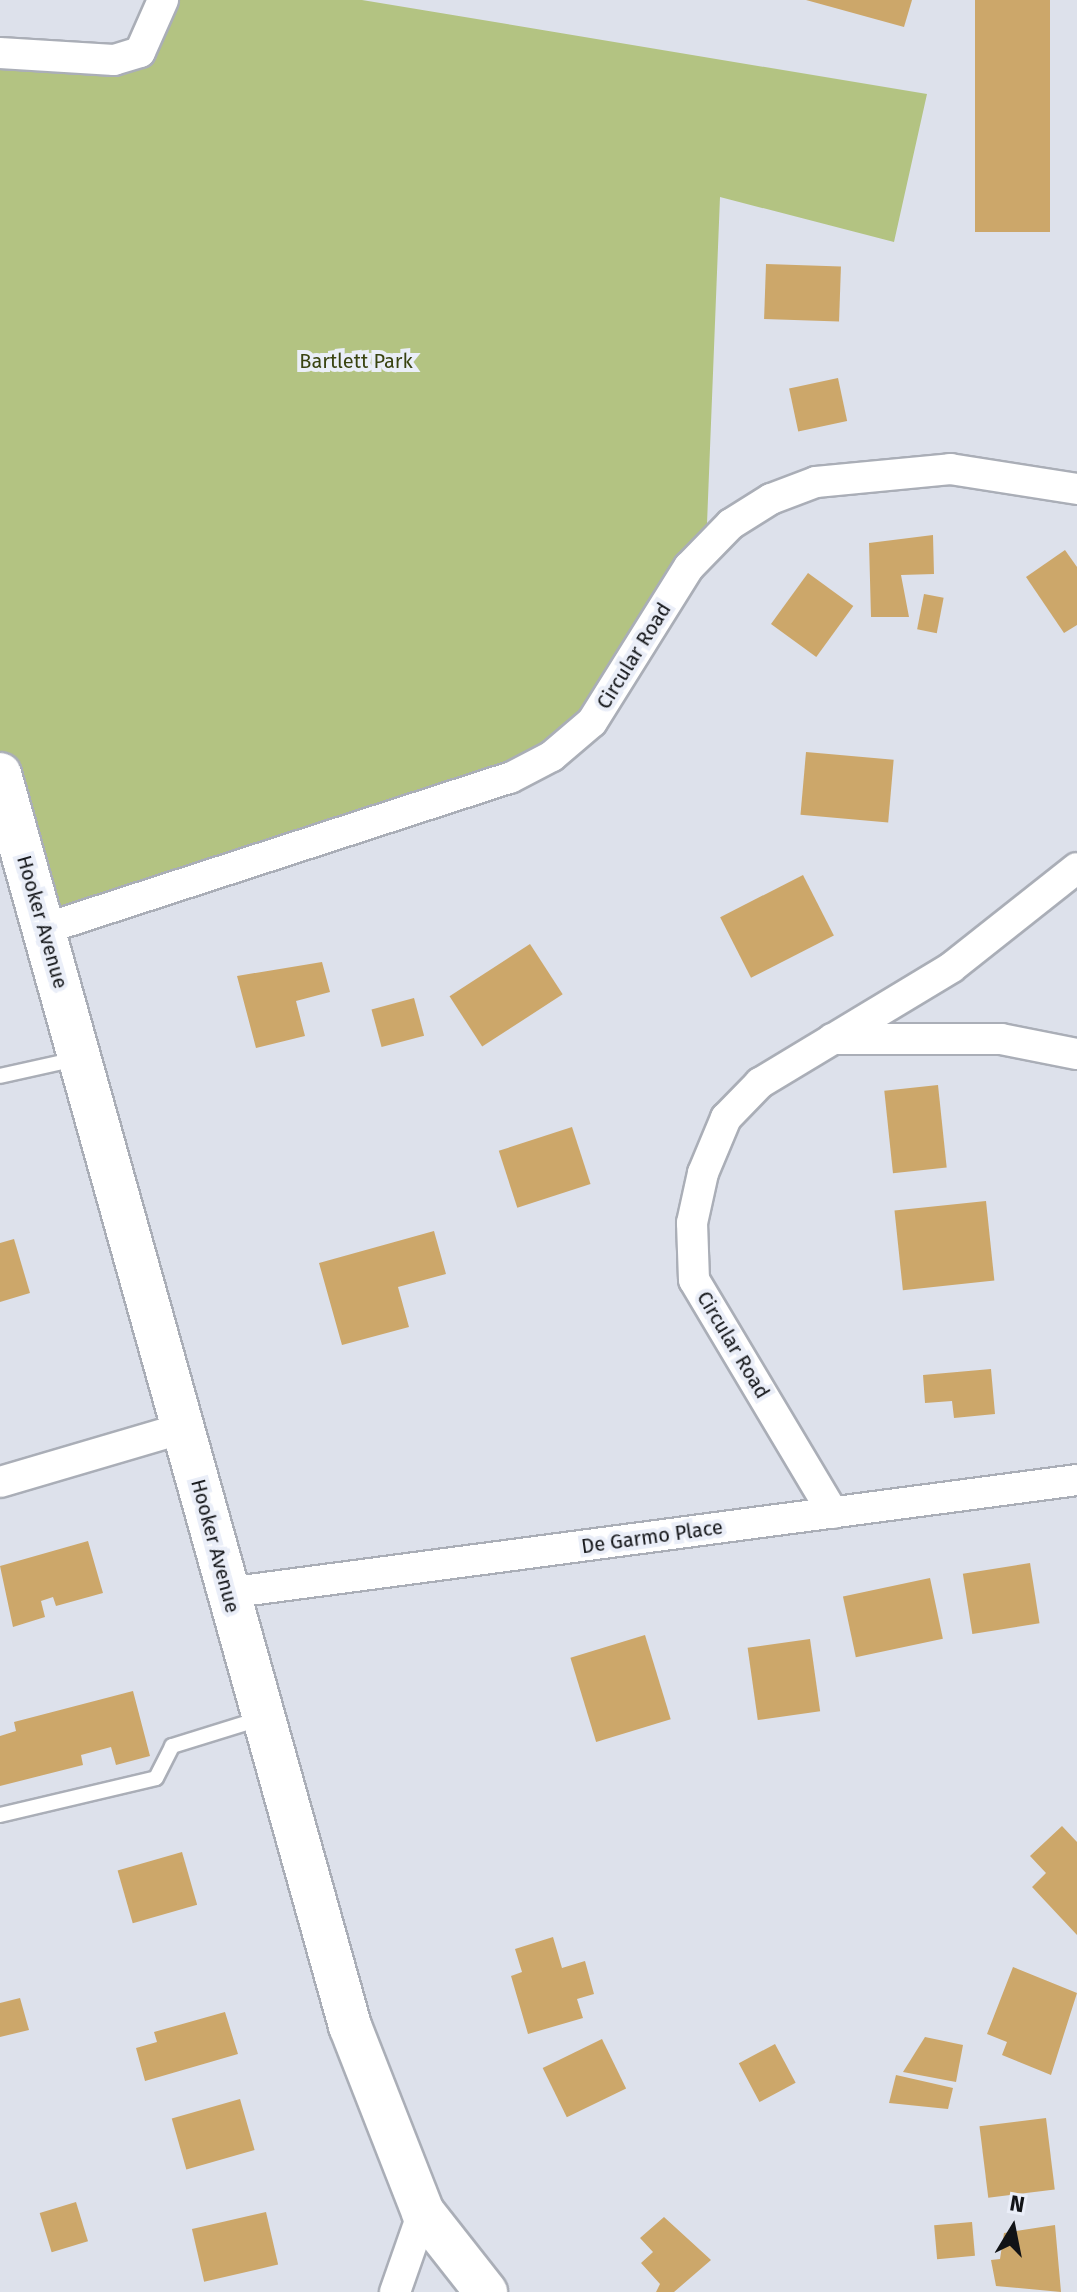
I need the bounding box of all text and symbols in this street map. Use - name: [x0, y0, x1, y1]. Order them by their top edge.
- park label: Bartlett Park: [299, 349, 413, 373]
- street label: Circular Road: [592, 598, 676, 714]
- street label: Hooker Avenue: [12, 853, 72, 991]
- street label: Circular Road: [692, 1287, 774, 1403]
- street label: Hooker Avenue: [186, 1477, 244, 1615]
- street label: De Garmo Place: [580, 1515, 724, 1559]
- north arrow: [973, 2188, 1053, 2268]
- text: N: [1008, 2189, 1027, 2218]

